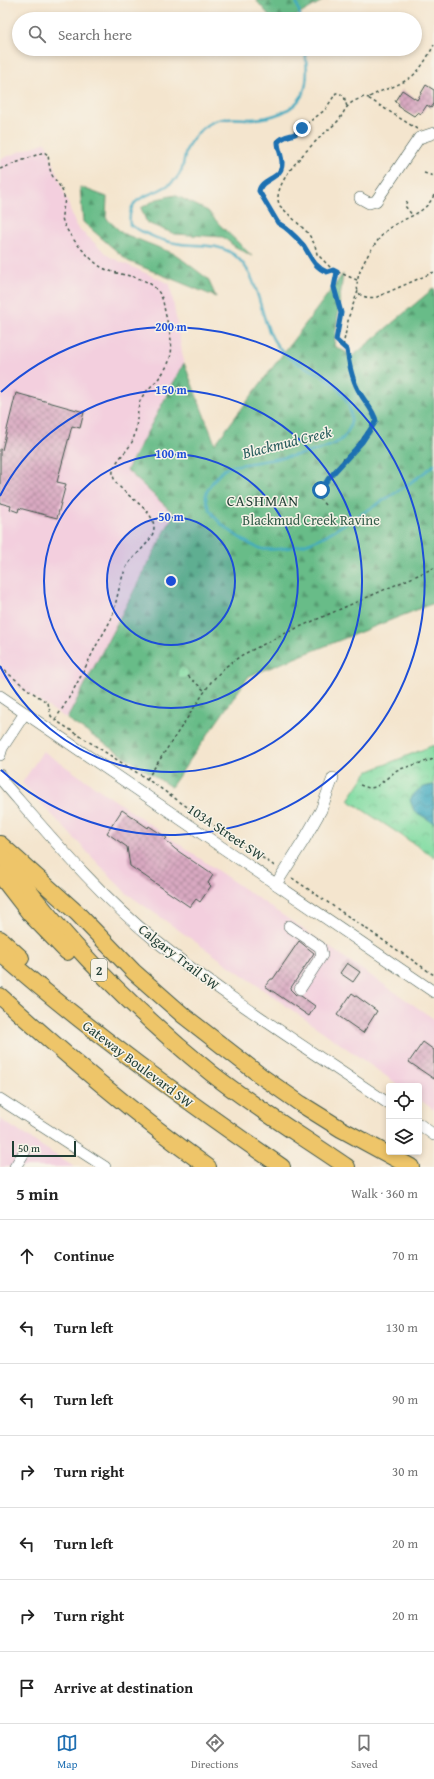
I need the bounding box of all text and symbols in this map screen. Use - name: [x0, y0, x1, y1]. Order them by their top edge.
- search box: [12, 12, 422, 56]
- icon: search: [26, 23, 48, 45]
- text: Search here: [58, 24, 132, 45]
- route end: [293, 119, 311, 137]
- text: 200 m: [155, 318, 188, 335]
- text: 150 m: [155, 381, 188, 398]
- water label: Blackmud Creek: [239, 421, 334, 463]
- text: 100 m: [155, 445, 188, 462]
- route start: [312, 481, 330, 499]
- district label: CASHMAN: [227, 490, 299, 511]
- text: 50 m: [158, 508, 184, 525]
- park label: Blackmud Creek Ravine: [242, 510, 380, 530]
- centre of rings: [164, 574, 178, 588]
- street label: 103A Street SW: [184, 799, 269, 865]
- street label: Calgary Trail SW: [134, 919, 224, 995]
- road number: 2: [91, 959, 107, 981]
- street label: Gateway Boulevard SW: [78, 1016, 198, 1112]
- map controls: [386, 1083, 422, 1155]
- button: locate: [386, 1083, 422, 1119]
- button: layers: [386, 1119, 422, 1155]
- scale bar: [12, 1139, 76, 1158]
- text: 50 m: [18, 1140, 40, 1156]
- text: 5 min: [16, 1181, 58, 1206]
- text: Walk · 360 m: [351, 1184, 418, 1203]
- icon: ahead: [16, 1245, 38, 1267]
- text: Continue: [54, 1245, 115, 1266]
- text: 70 m: [392, 1246, 418, 1265]
- icon: left: [16, 1317, 38, 1339]
- text: Turn left: [54, 1317, 113, 1338]
- text: 130 m: [386, 1318, 418, 1337]
- icon: left: [16, 1389, 38, 1411]
- text: Turn left: [54, 1389, 113, 1410]
- text: 90 m: [392, 1390, 418, 1409]
- icon: right: [16, 1461, 38, 1483]
- text: Turn right: [54, 1461, 125, 1482]
- text: 30 m: [392, 1462, 418, 1481]
- icon: left: [16, 1533, 38, 1555]
- text: Turn left: [54, 1533, 113, 1554]
- text: 20 m: [392, 1534, 418, 1553]
- icon: right: [16, 1605, 38, 1627]
- text: Turn right: [54, 1605, 125, 1626]
- text: 20 m: [392, 1606, 418, 1625]
- icon: arrive: [16, 1677, 38, 1699]
- text: Arrive at destination: [54, 1677, 193, 1698]
- tab: Map: [56, 1732, 78, 1772]
- tab: Directions: [191, 1732, 238, 1772]
- tab: Saved: [351, 1732, 378, 1772]

